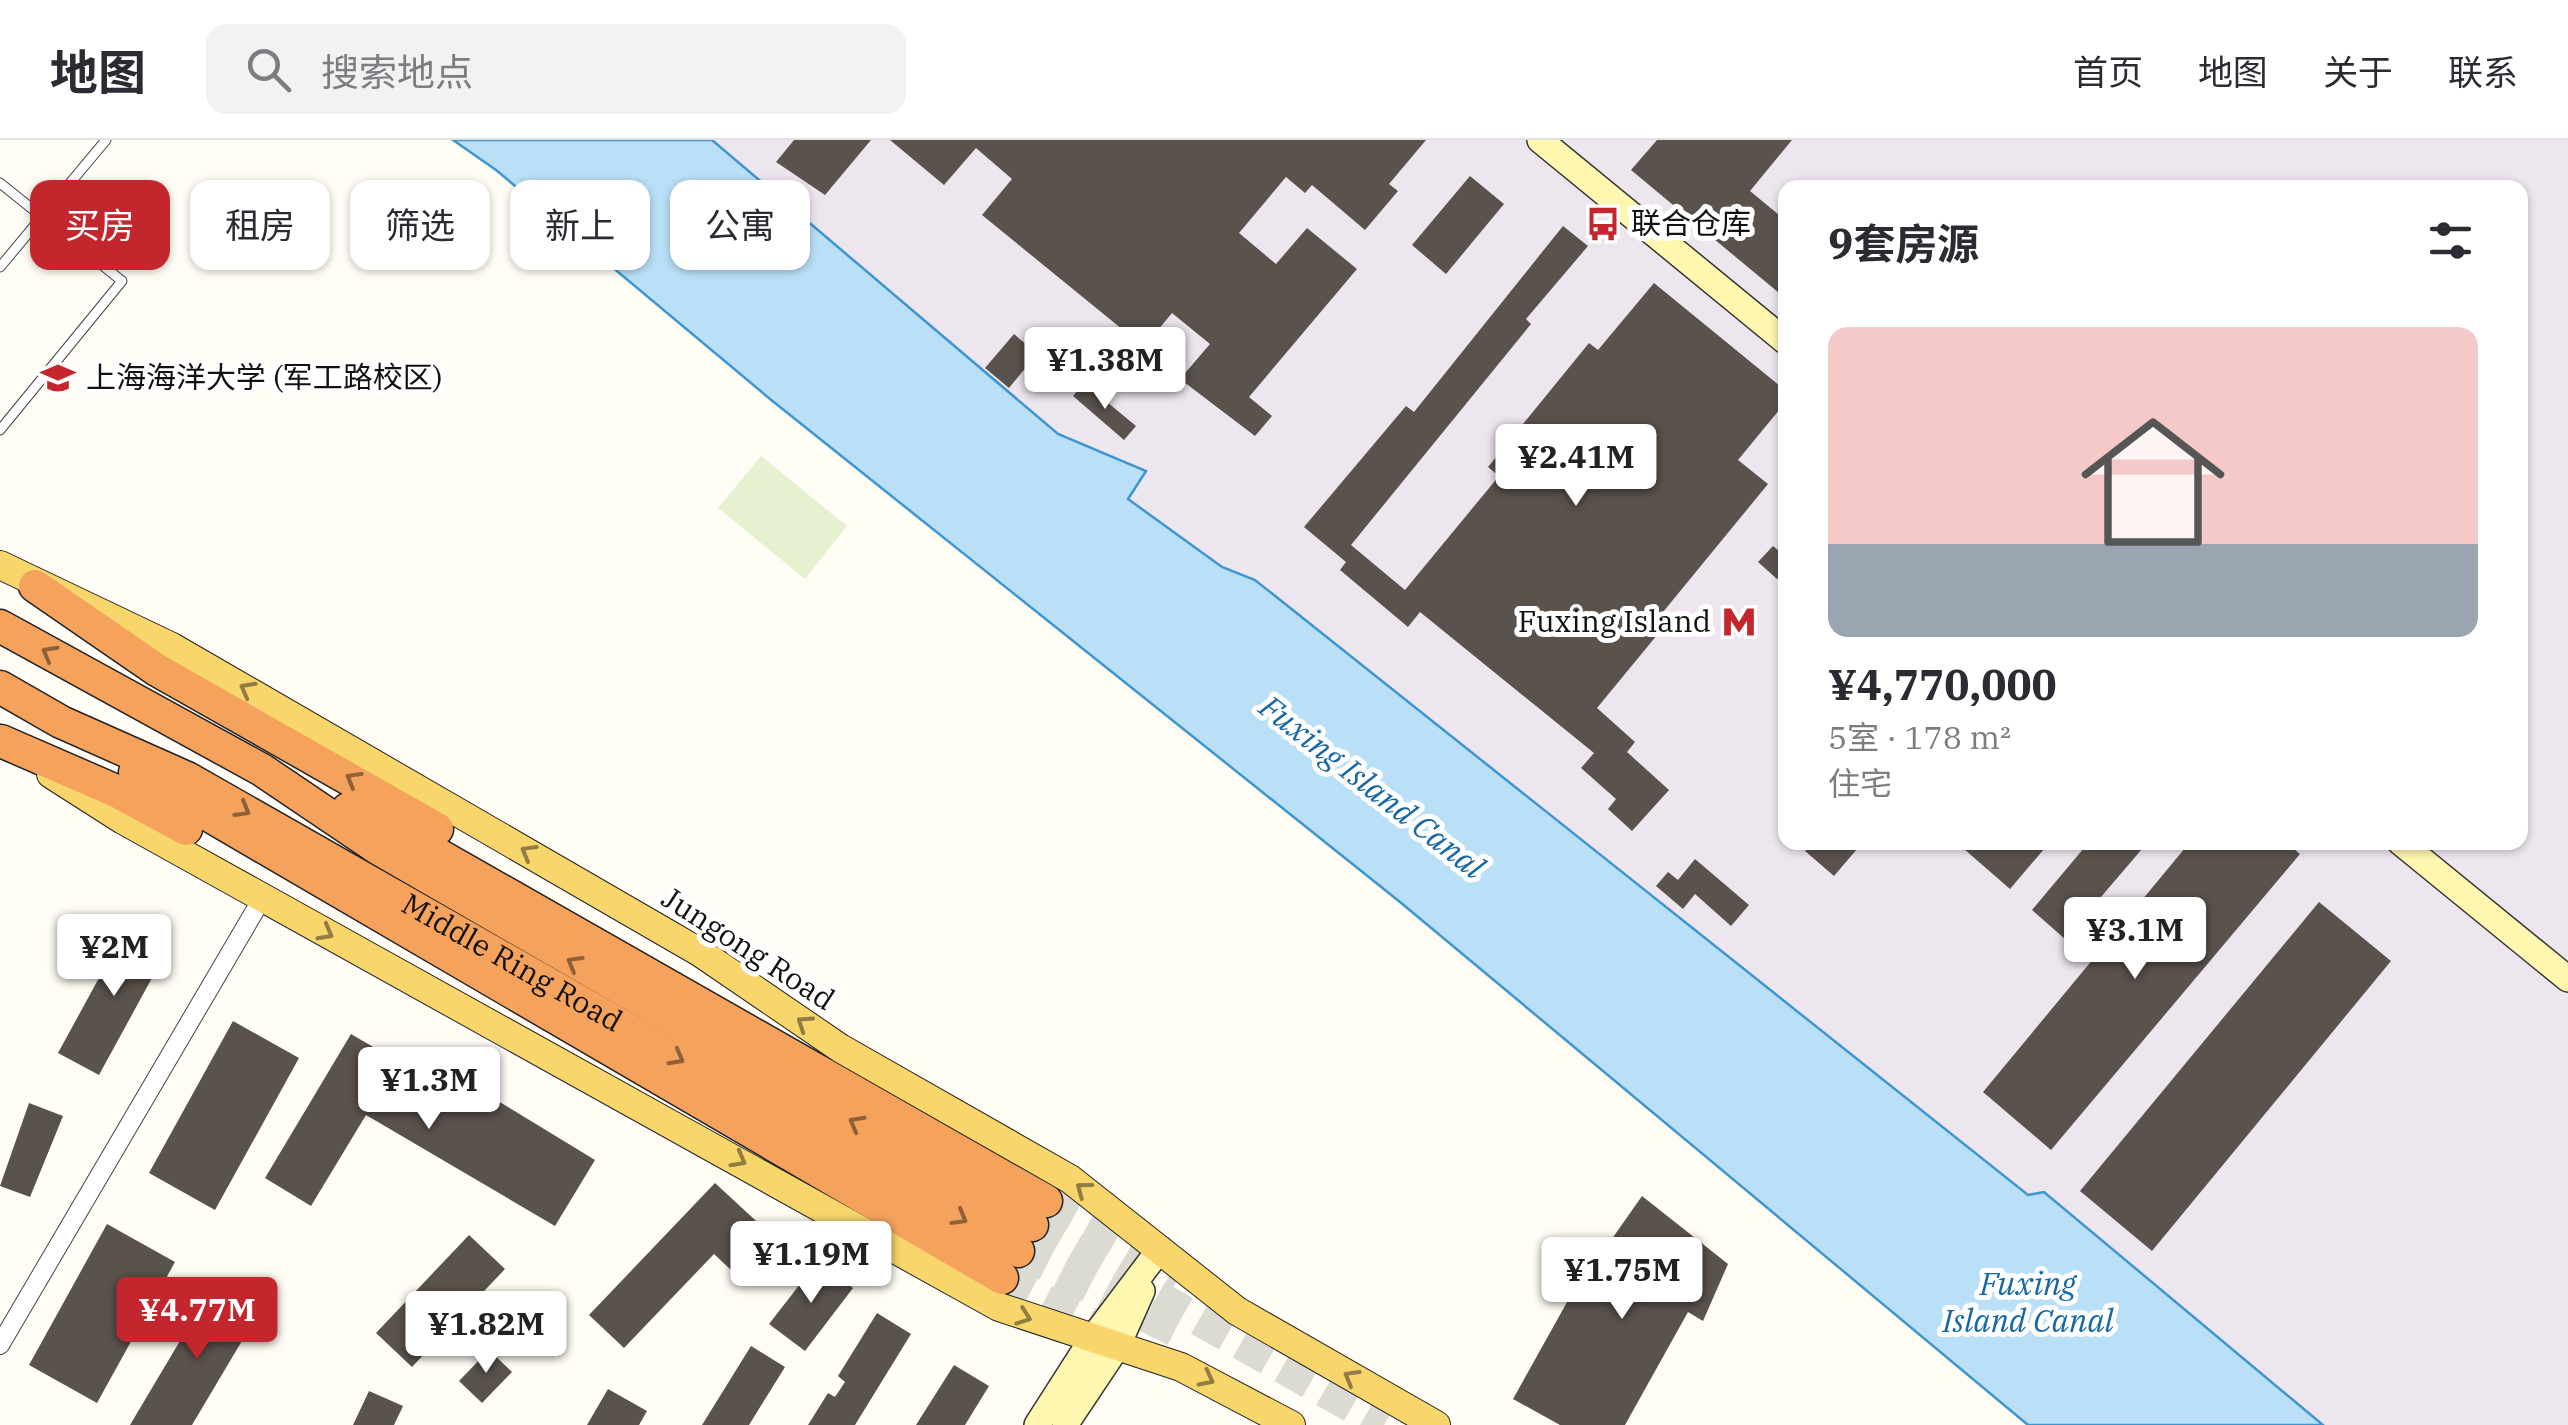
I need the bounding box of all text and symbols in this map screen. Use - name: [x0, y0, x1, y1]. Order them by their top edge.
- search box: [206, 24, 906, 114]
- text: 地图: [50, 41, 146, 103]
- icon: search: [241, 42, 296, 97]
- text: 搜索地点: [321, 47, 473, 96]
- text: 首页: [2073, 49, 2143, 95]
- text: 地图: [2198, 49, 2268, 95]
- text: 关于: [2323, 49, 2393, 95]
- text: 联系: [2448, 49, 2518, 95]
- chip: 买房: [30, 180, 170, 270]
- chip: 租房: [190, 180, 330, 270]
- chip: 筛选: [350, 180, 490, 270]
- chip: 新上: [510, 180, 650, 270]
- chip: 公寓: [670, 180, 810, 270]
- place label: 联合仓库: [1631, 203, 1751, 242]
- bus stop icon: 联合仓库: [1584, 205, 1622, 243]
- icon: filters: [2423, 213, 2478, 268]
- text: 9套房源: [1828, 216, 1979, 271]
- pin: ¥1.38M: [1024, 327, 1186, 412]
- text: ¥1.38M: [1046, 338, 1164, 380]
- place label: 上海海洋大学 (军工路校区): [86, 357, 443, 396]
- school or university icon: 上海海洋大学 (军工路校区): [39, 359, 77, 397]
- icon: home: [2063, 392, 2243, 572]
- pin: ¥2.41M: [1495, 424, 1657, 509]
- text: ¥2.41M: [1517, 435, 1635, 477]
- place label: Fuxing Island: [1518, 601, 1711, 640]
- metro station icon: Fuxing Island: [1720, 603, 1758, 641]
- one-way arrow: [41, 646, 60, 665]
- text: ¥4,770,000: [1828, 657, 2057, 712]
- one-way arrow: [239, 682, 257, 702]
- water label: Fuxing Island Canal: [1251, 685, 1495, 888]
- text: 5室 · 178 m²: [1828, 716, 2011, 758]
- text: 住宅: [1828, 762, 1892, 804]
- one-way arrow: [346, 772, 364, 792]
- one-way arrow: [232, 798, 250, 817]
- one-way arrow: [521, 845, 539, 864]
- street label: Jungong Road: [655, 877, 843, 1018]
- street label: Middle Ring Road: [395, 883, 630, 1040]
- pin: ¥3.1M: [2065, 897, 2205, 982]
- text: ¥3.1M: [2086, 908, 2184, 950]
- pin: ¥2M: [66, 914, 162, 999]
- one-way arrow: [315, 920, 333, 940]
- text: ¥2M: [79, 925, 149, 967]
- one-way arrow: [567, 956, 585, 975]
- one-way arrow: [796, 1017, 815, 1035]
- one-way arrow: [666, 1046, 684, 1066]
- pin: ¥1.3M: [359, 1047, 499, 1132]
- text: ¥1.3M: [380, 1058, 478, 1100]
- one-way arrow: [849, 1116, 867, 1135]
- one-way arrow: [729, 1147, 747, 1167]
- one-way arrow: [1076, 1184, 1094, 1201]
- one-way arrow: [949, 1206, 967, 1225]
- pin: ¥1.19M: [730, 1221, 892, 1306]
- text: ¥1.19M: [752, 1232, 870, 1274]
- pin: ¥1.75M: [1541, 1237, 1703, 1322]
- text: ¥1.75M: [1563, 1248, 1681, 1290]
- water label: Fuxing Island Canal: [1941, 1262, 2115, 1341]
- pin: ¥4.77M: [116, 1277, 278, 1362]
- text: ¥4.77M: [138, 1288, 256, 1330]
- pin: ¥1.82M: [405, 1291, 567, 1376]
- text: ¥1.82M: [427, 1302, 545, 1344]
- one-way arrow: [1014, 1305, 1031, 1326]
- one-way arrow: [1196, 1367, 1214, 1386]
- one-way arrow: [1344, 1369, 1362, 1389]

